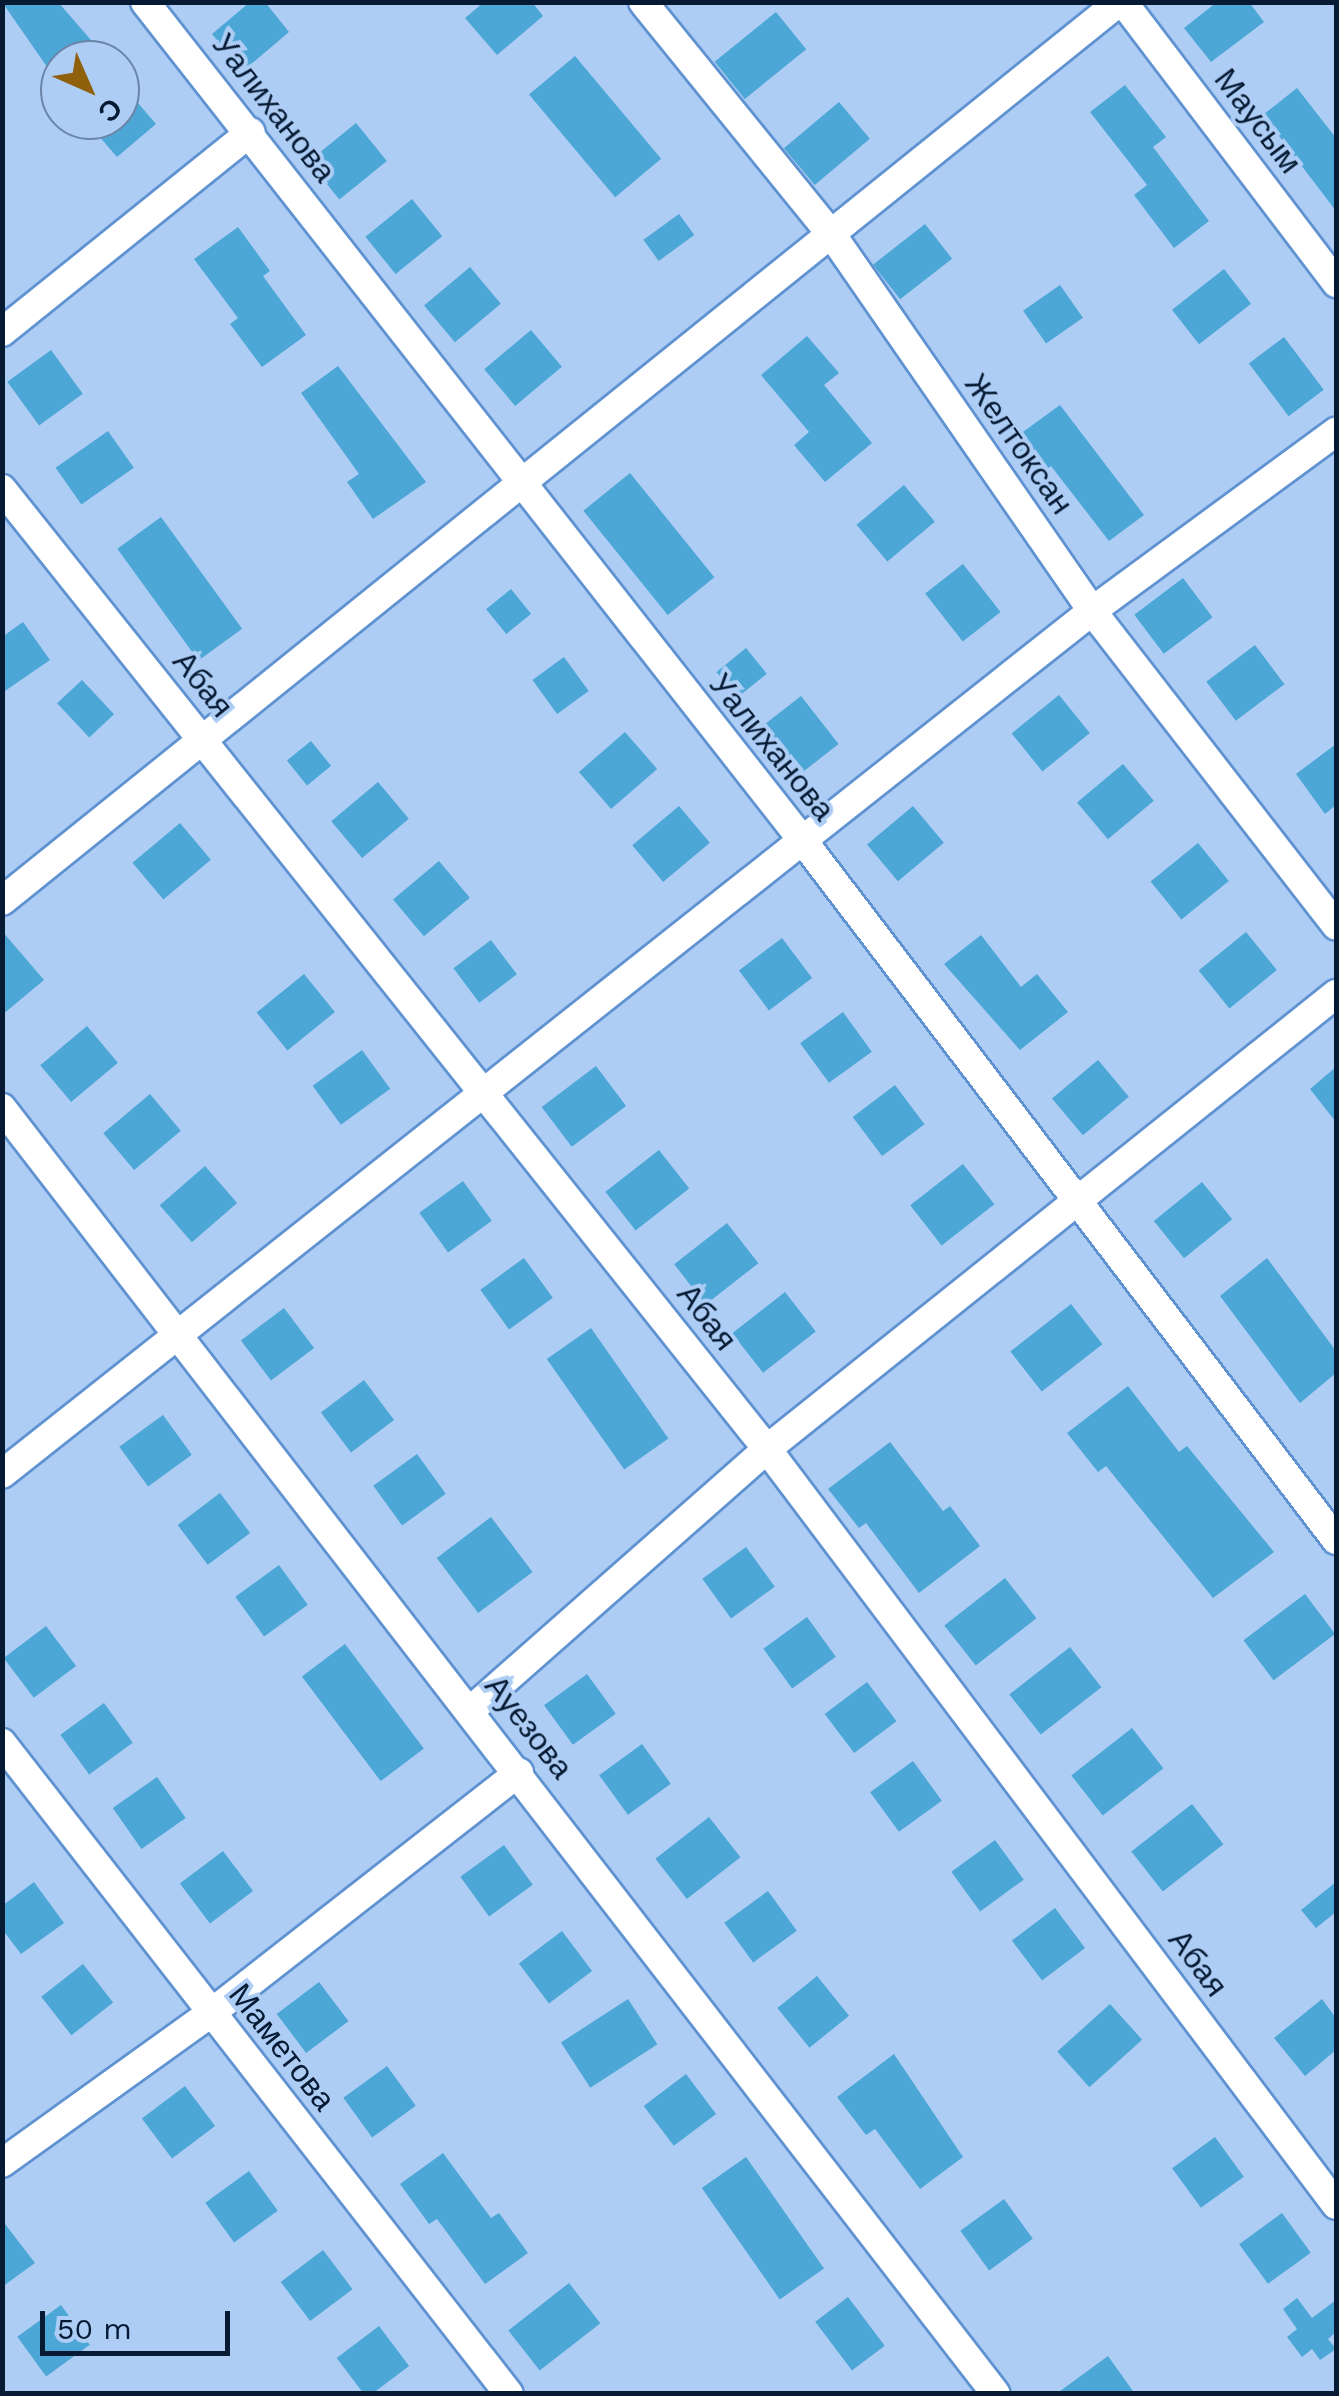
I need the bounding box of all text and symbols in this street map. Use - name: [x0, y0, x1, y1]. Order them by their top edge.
- street label: Уалиханова: [204, 26, 344, 190]
- north arrow: [40, 40, 140, 140]
- street label: Маусым: [1206, 61, 1310, 181]
- text: С: [91, 91, 129, 129]
- street label: Желтоксан: [957, 366, 1081, 522]
- street label: Абая: [165, 643, 241, 725]
- street label: Уалиханова: [701, 666, 843, 828]
- street label: Абая: [669, 1276, 745, 1358]
- street label: Ауезова: [477, 1668, 581, 1786]
- street label: Абая: [1160, 1922, 1236, 2004]
- street label: Маметова: [221, 1976, 343, 2118]
- scale bar: [45, 2291, 235, 2353]
- text: 50 m: [57, 2311, 132, 2346]

